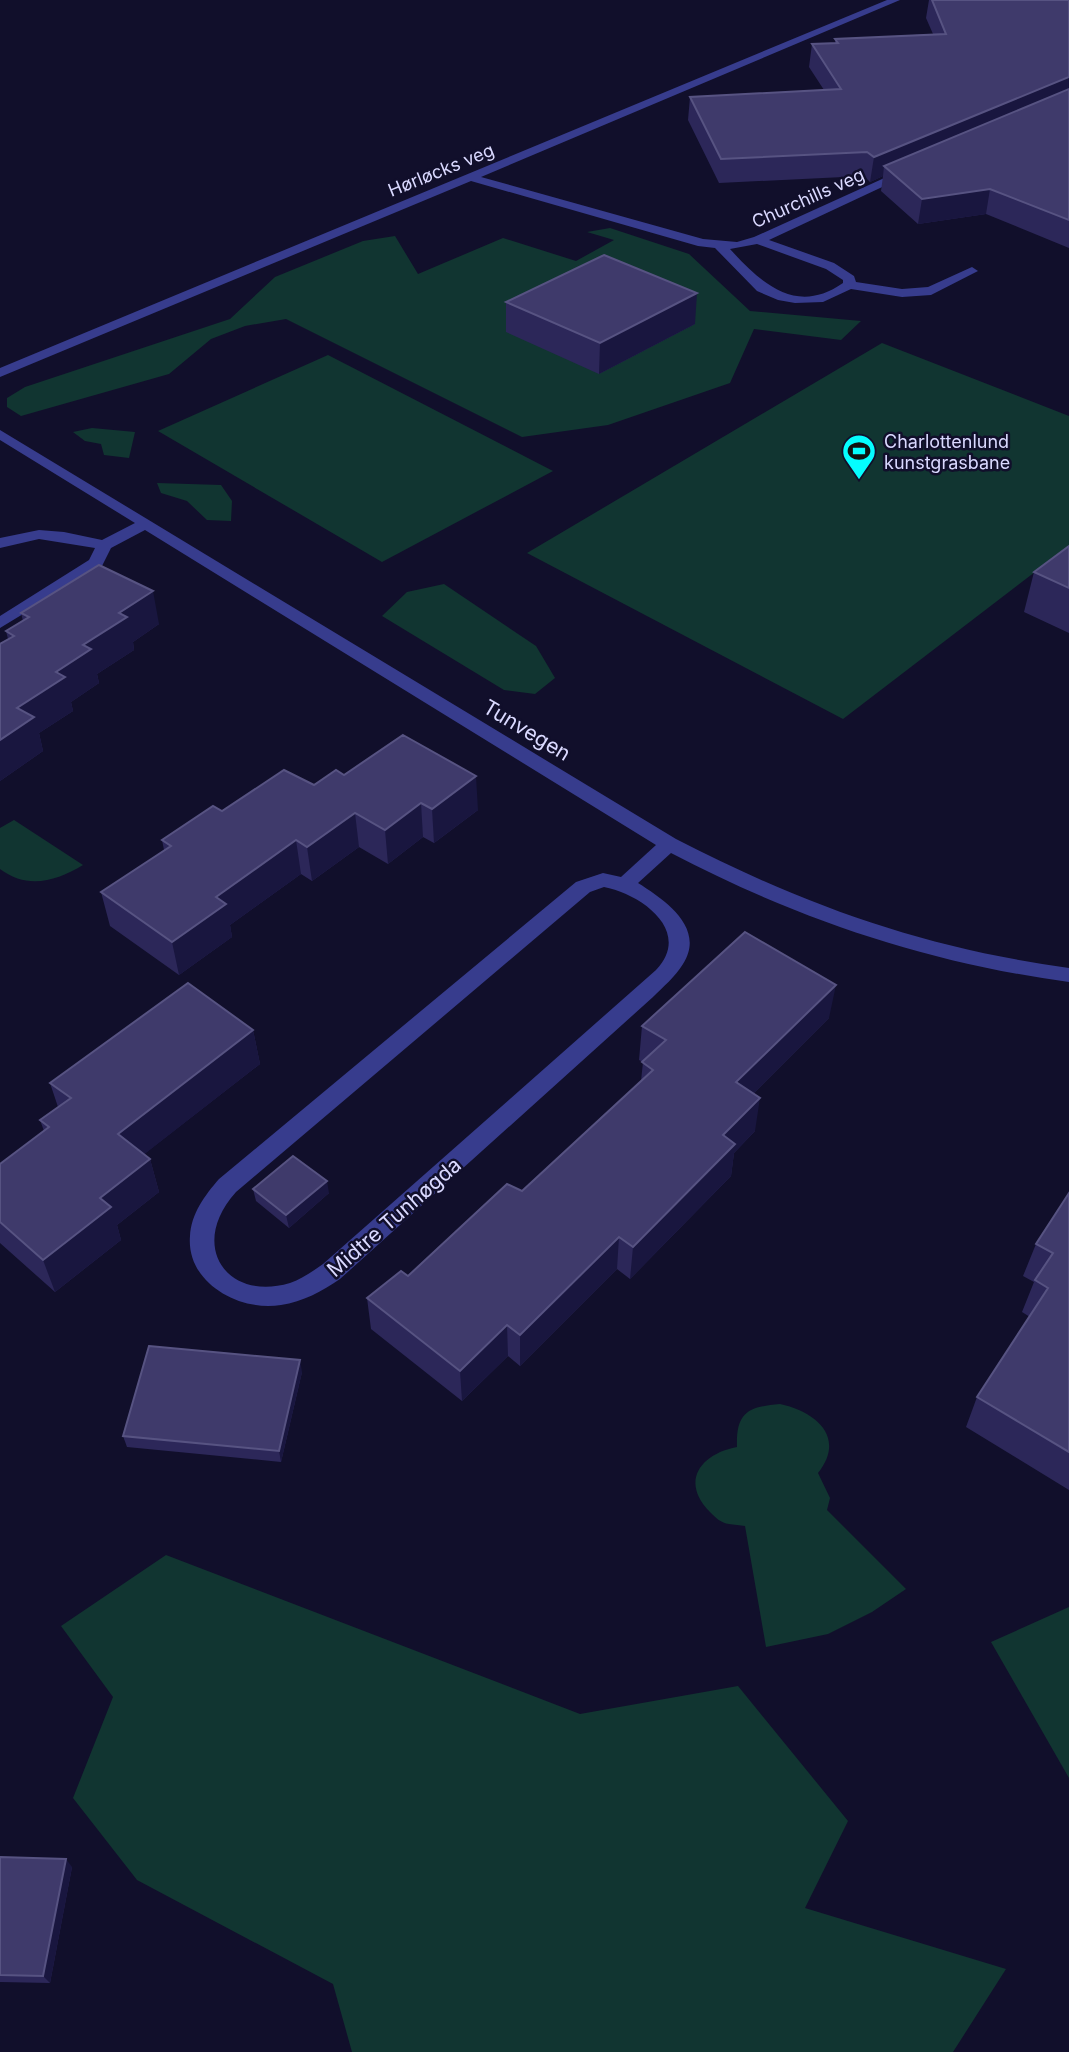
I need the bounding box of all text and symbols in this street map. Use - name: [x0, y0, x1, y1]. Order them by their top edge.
- street label: Hørløcks veg: [385, 139, 497, 201]
- street label: Churchills veg: [749, 164, 867, 232]
- place label: Charlottenlund kunstgrasbane: [884, 431, 1010, 473]
- sports icon: Charlottenlund kunstgrasbane: [840, 432, 878, 481]
- street label: Tunvegen: [479, 694, 575, 766]
- street label: Midtre Tunhøgda: [322, 1152, 466, 1282]

